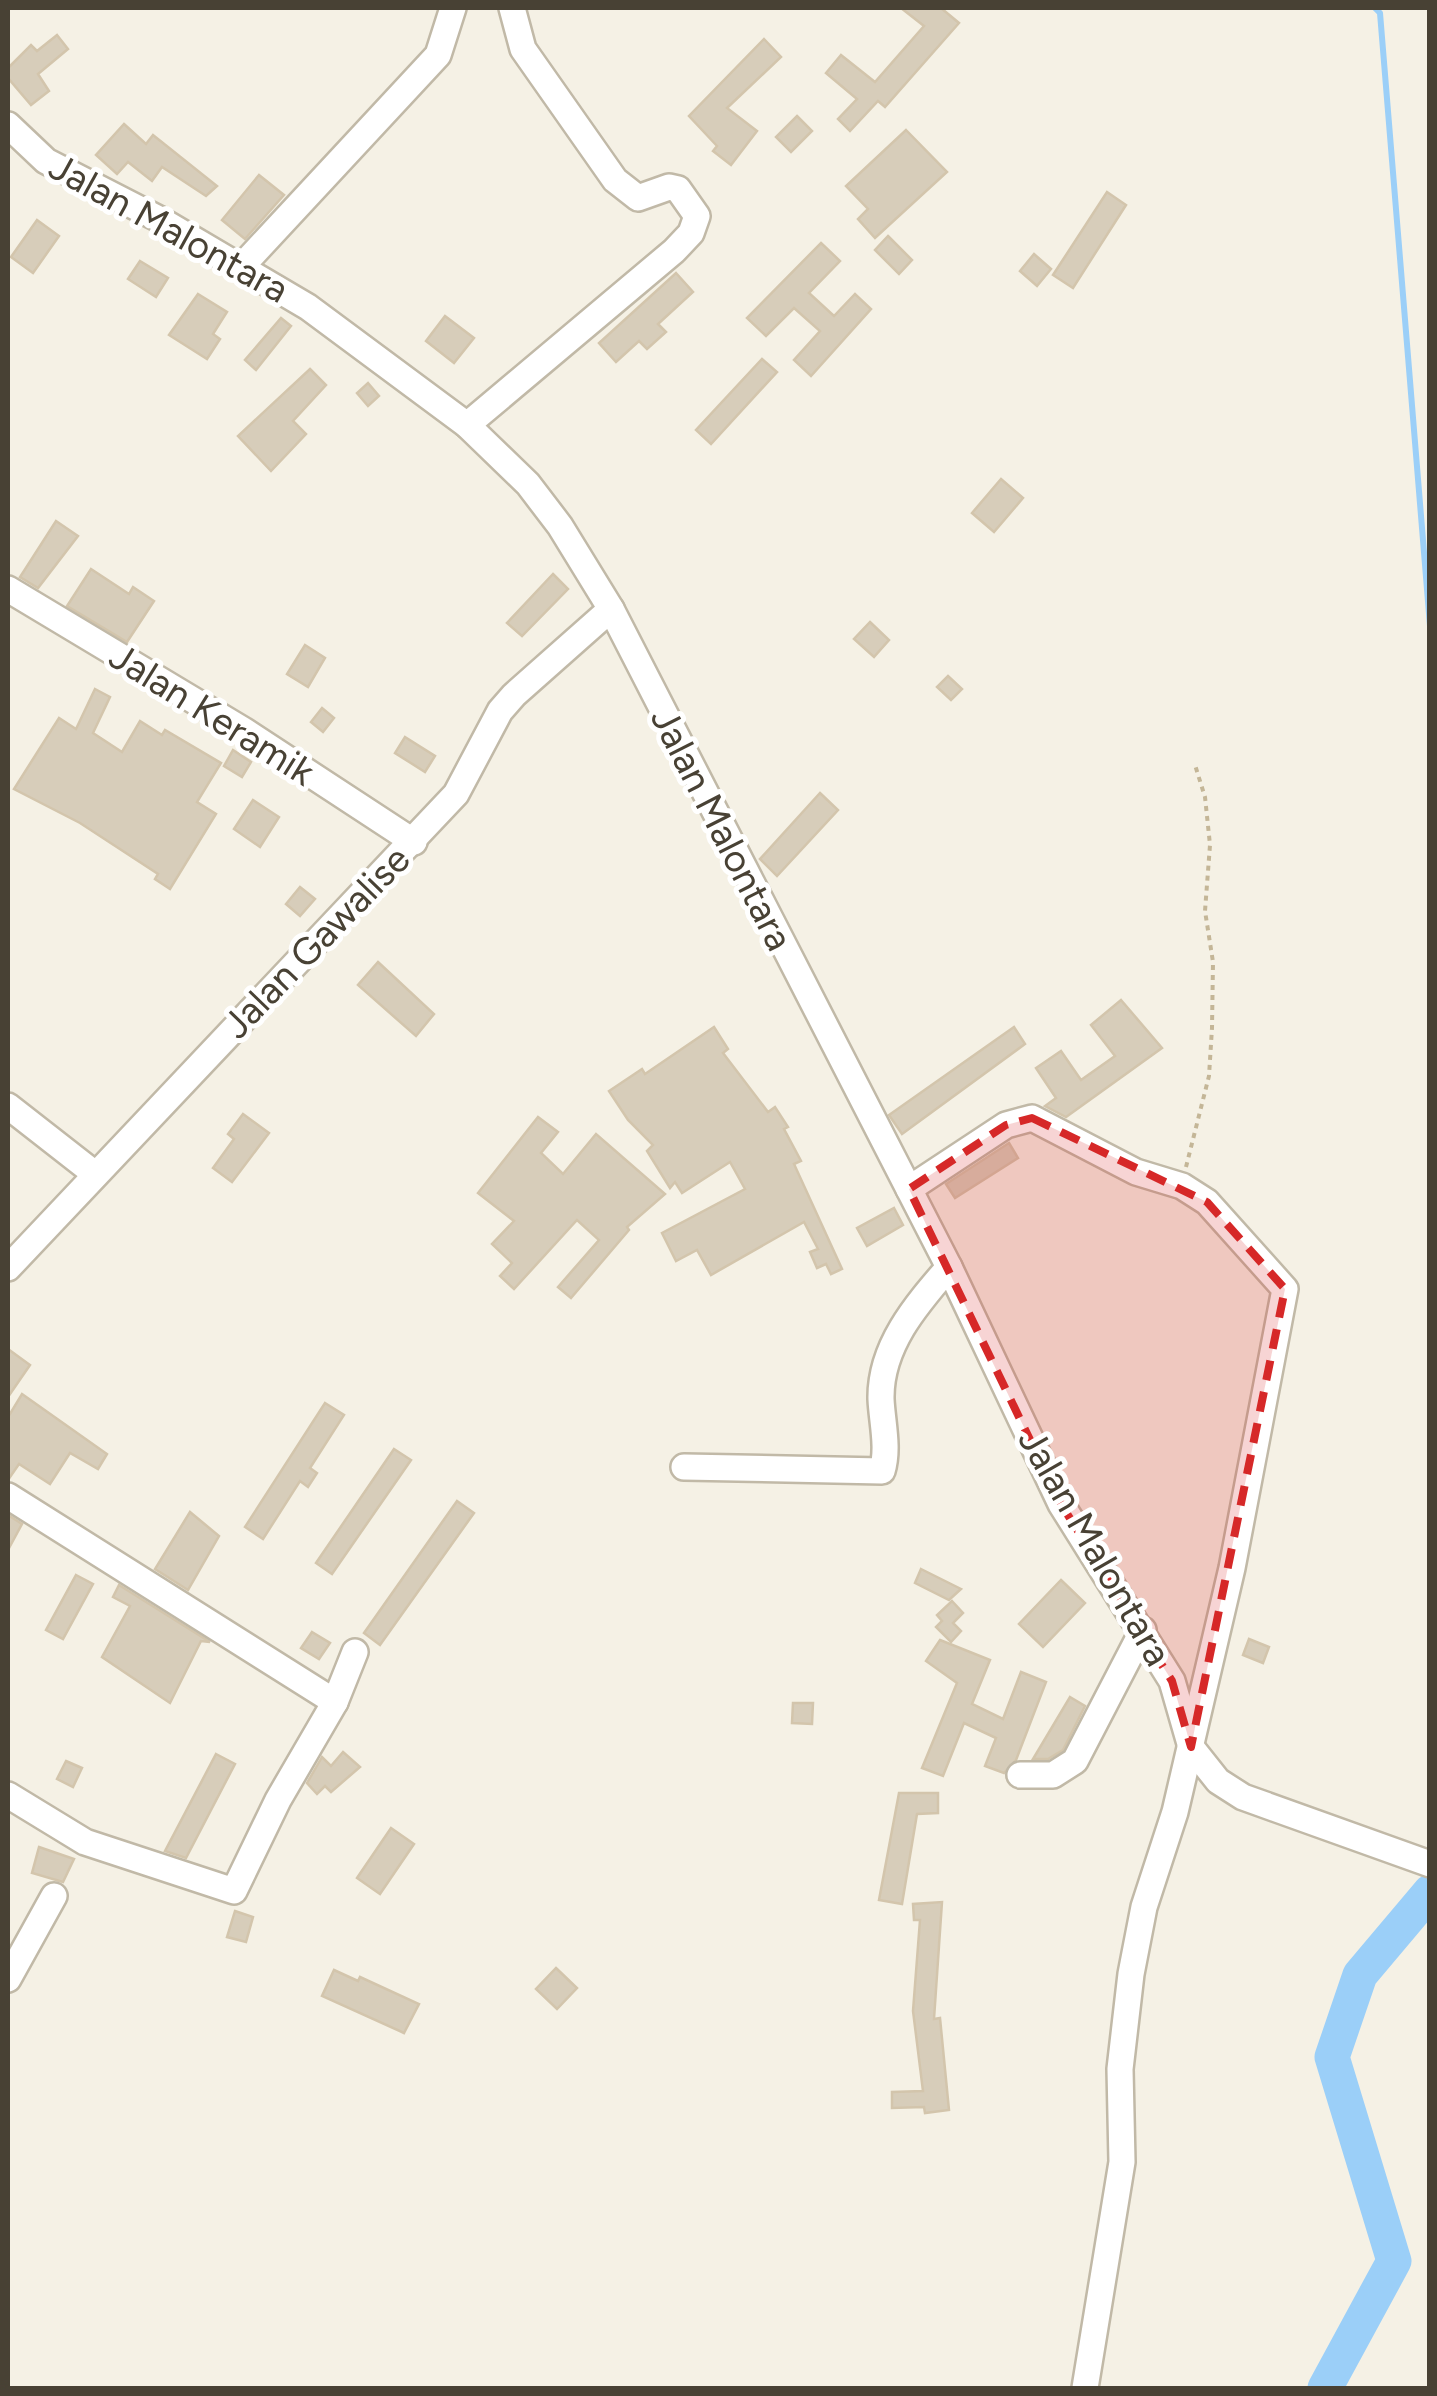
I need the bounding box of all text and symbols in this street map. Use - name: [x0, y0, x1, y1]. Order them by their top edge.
- street label: Jalan Malontara: [41, 143, 297, 313]
- street label: Jalan Keramik: [101, 633, 323, 795]
- street label: Jalan Malontara: [641, 700, 803, 958]
- street label: Jalan Gawalise: [213, 836, 419, 1048]
- street label: Jalan Malontara: [1009, 1420, 1181, 1674]

